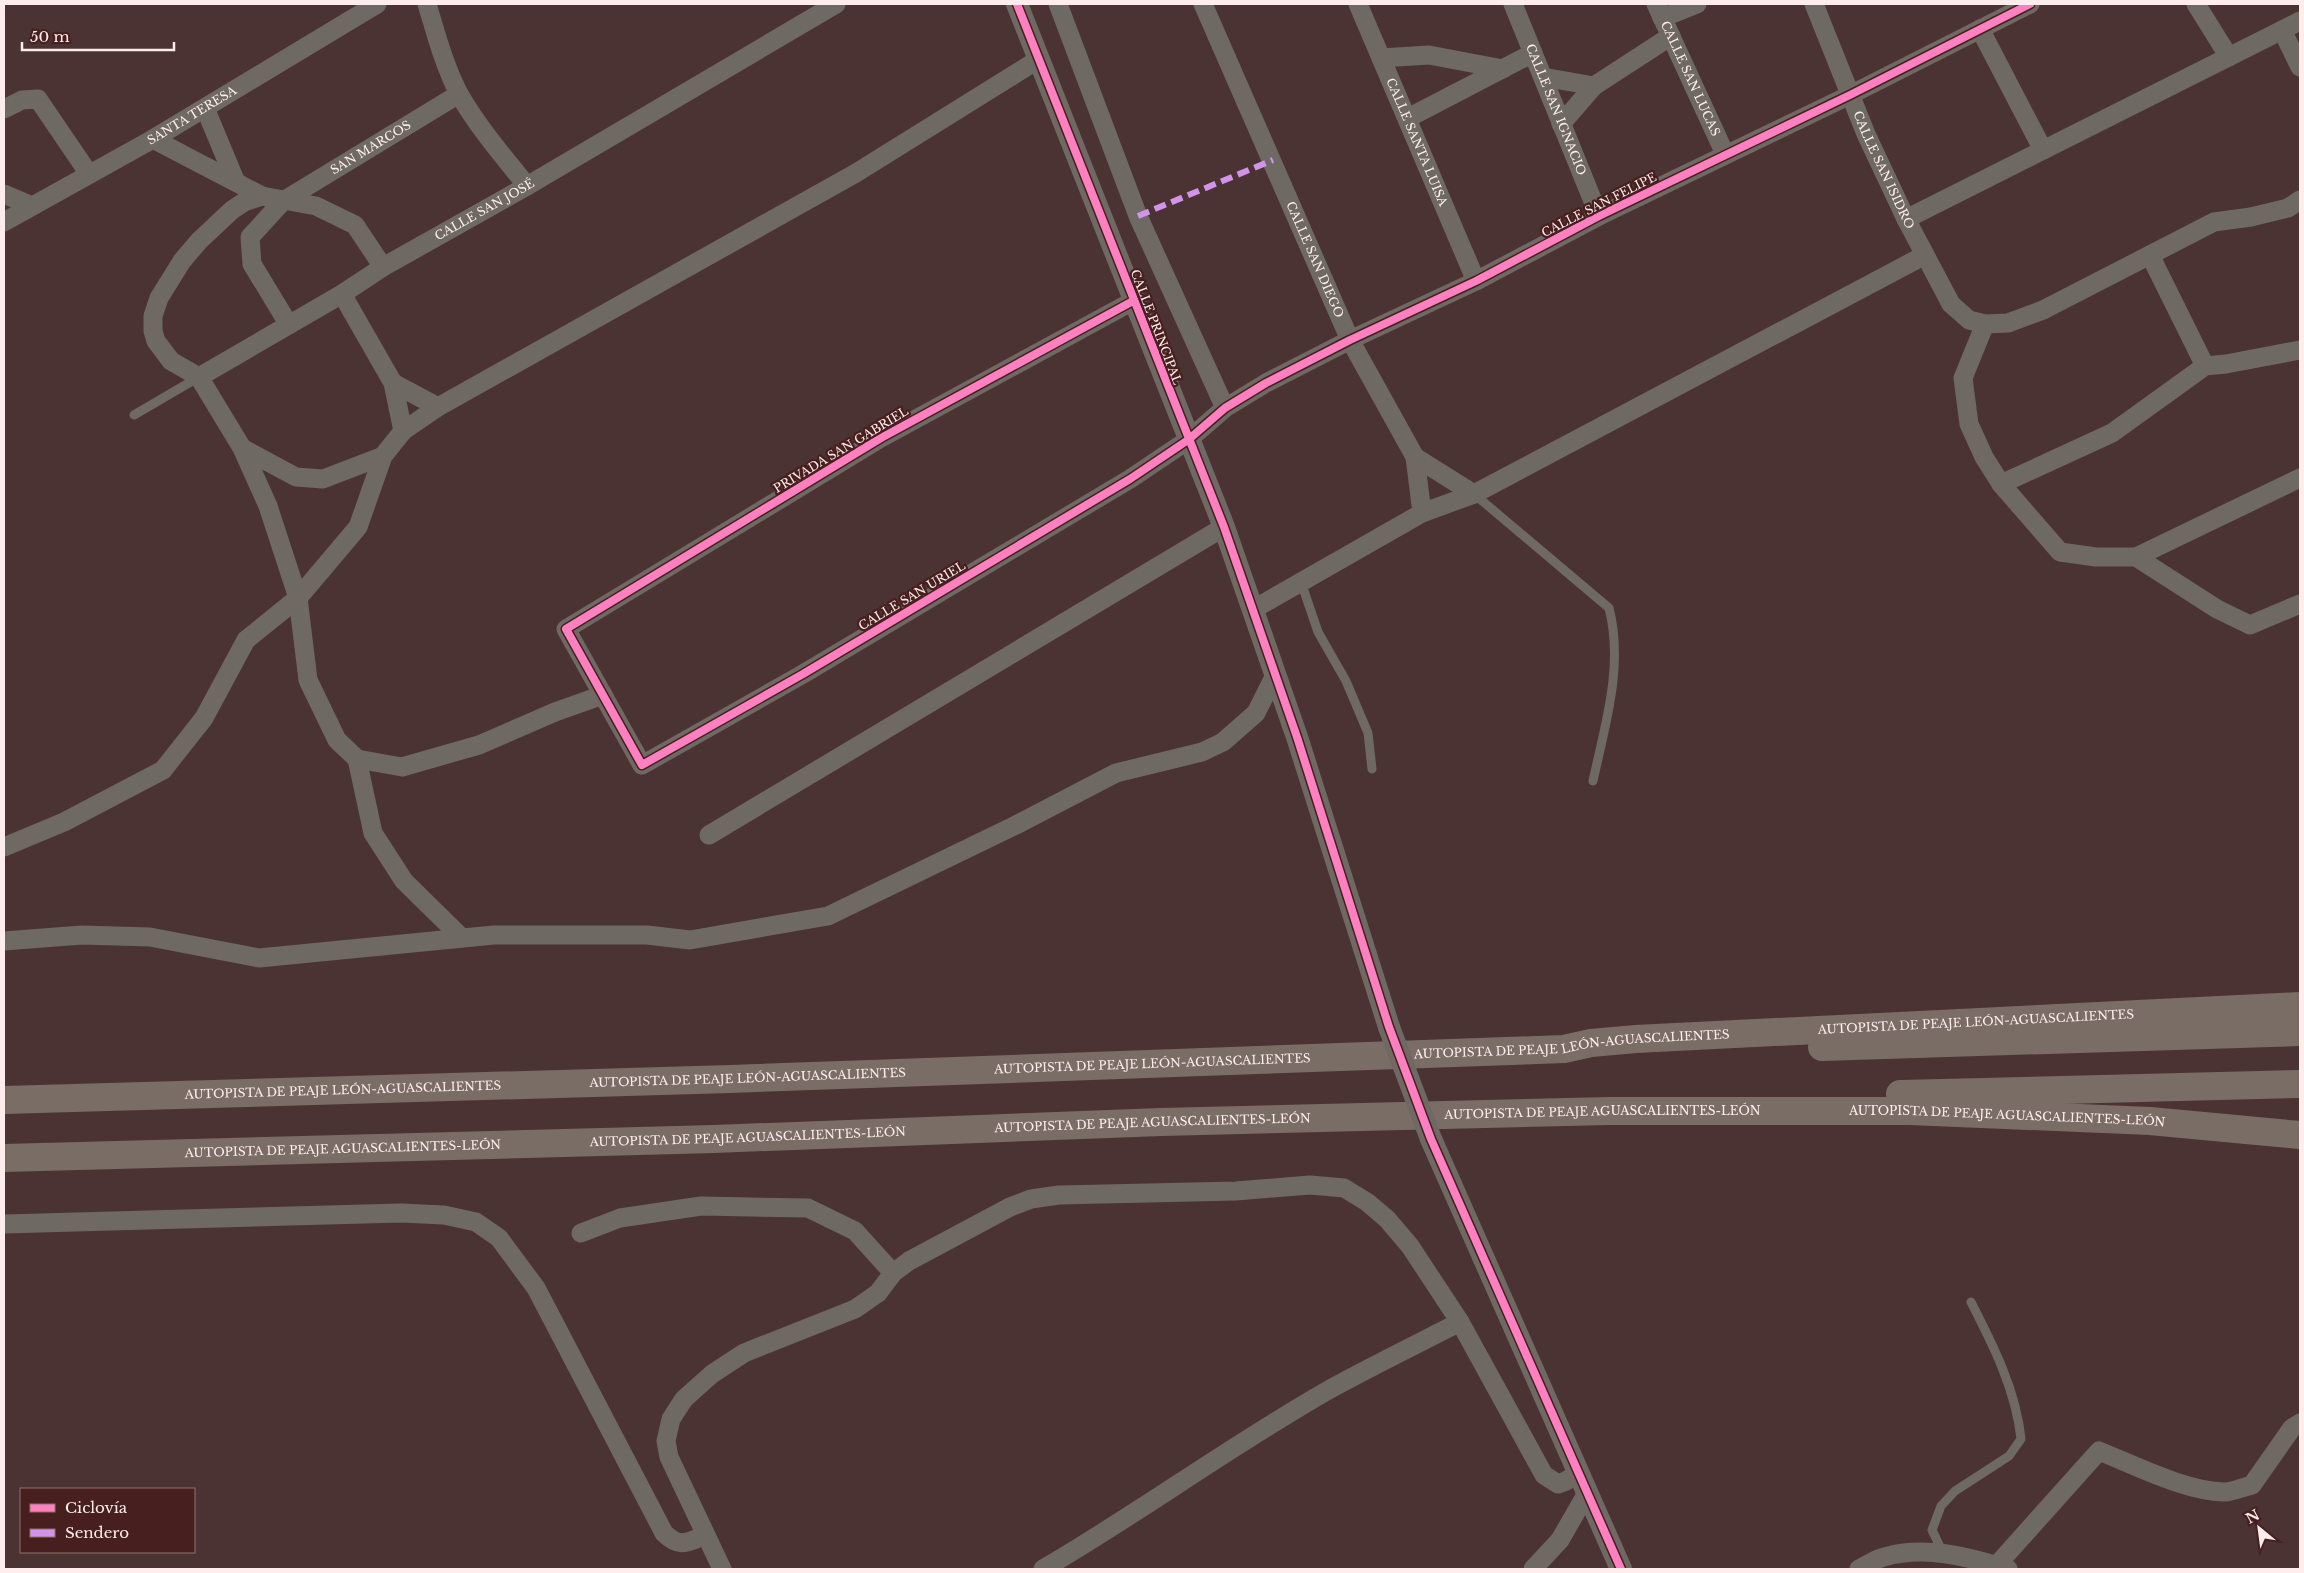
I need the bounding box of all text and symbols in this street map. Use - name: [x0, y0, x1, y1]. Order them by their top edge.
- street label: CALLE SAN LUCAS: [1658, 18, 1724, 138]
- scale bar: [22, 20, 175, 52]
- text: 50 m: [30, 27, 70, 46]
- street label: CALLE SAN IGNACIO: [1523, 42, 1590, 177]
- street label: CALLE SANTA LUISA: [1383, 75, 1451, 209]
- street label: SANTA TERESA: [144, 82, 240, 148]
- street label: CALLE SAN ISIDRO: [1851, 109, 1918, 231]
- street label: SAN MARCOS: [328, 117, 414, 177]
- street label: CALLE SAN FELIPE: [1539, 169, 1659, 240]
- street label: CALLE SAN JOSÉ: [432, 174, 537, 243]
- street label: CALLE SAN DIEGO: [1283, 199, 1347, 320]
- street label: CALLE PRINCIPAL: [1128, 267, 1185, 387]
- street label: PRIVADA SAN GABRIEL: [771, 403, 911, 496]
- street label: CALLE SAN URIEL: [856, 558, 968, 633]
- street label: AUTOPISTA DE PEAJE LEÓN-AGUASCALIENTES: [1816, 1006, 2135, 1037]
- street label: AUTOPISTA DE PEAJE LEÓN-AGUASCALIENTES: [1413, 1026, 1730, 1061]
- street label: AUTOPISTA DE PEAJE LEÓN-AGUASCALIENTES: [993, 1050, 1311, 1077]
- street label: AUTOPISTA DE PEAJE LEÓN-AGUASCALIENTES: [588, 1065, 906, 1090]
- street label: AUTOPISTA DE PEAJE LEÓN-AGUASCALIENTES: [183, 1078, 502, 1102]
- street label: AUTOPISTA DE PEAJE AGUASCALIENTES-LEÓN: [1443, 1102, 1761, 1122]
- street label: AUTOPISTA DE PEAJE AGUASCALIENTES-LEÓN: [1848, 1103, 2166, 1129]
- street label: AUTOPISTA DE PEAJE AGUASCALIENTES-LEÓN: [993, 1110, 1311, 1135]
- street label: AUTOPISTA DE PEAJE AGUASCALIENTES-LEÓN: [588, 1123, 906, 1149]
- street label: AUTOPISTA DE PEAJE AGUASCALIENTES-LEÓN: [183, 1136, 501, 1160]
- legend: [20, 1488, 195, 1553]
- text: Ciclovía: [65, 1498, 128, 1517]
- north arrow: [2234, 1503, 2284, 1553]
- text: N: [2243, 1506, 2263, 1528]
- text: Sendero: [65, 1523, 129, 1542]

